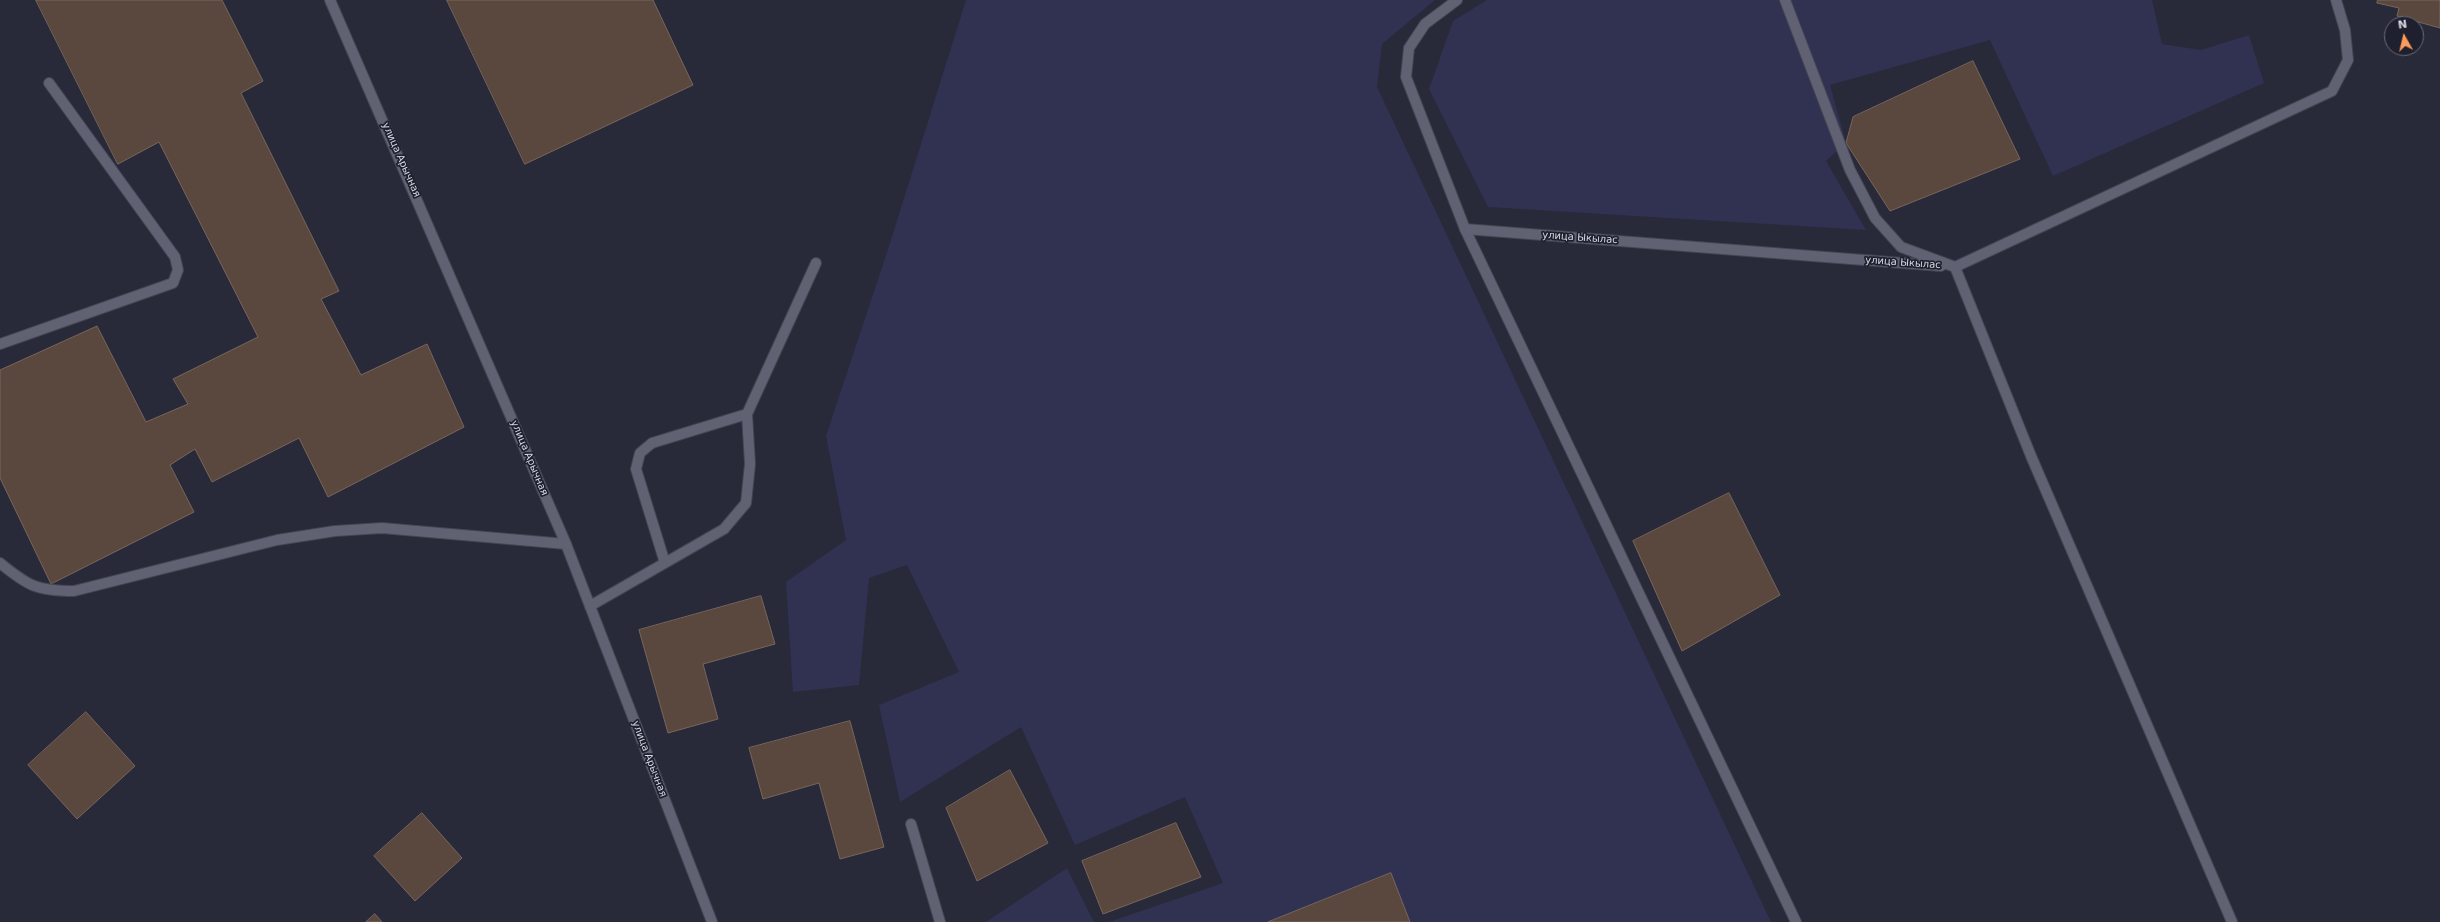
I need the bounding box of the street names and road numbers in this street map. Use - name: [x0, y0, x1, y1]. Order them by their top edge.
- street label: улица Арычная: [379, 121, 423, 199]
- street label: улица Ыкылас: [1542, 229, 1618, 247]
- street label: улица Ыкылас: [1865, 254, 1941, 272]
- street label: улица Арычная: [508, 419, 550, 497]
- street label: улица Арычная: [629, 719, 669, 799]

